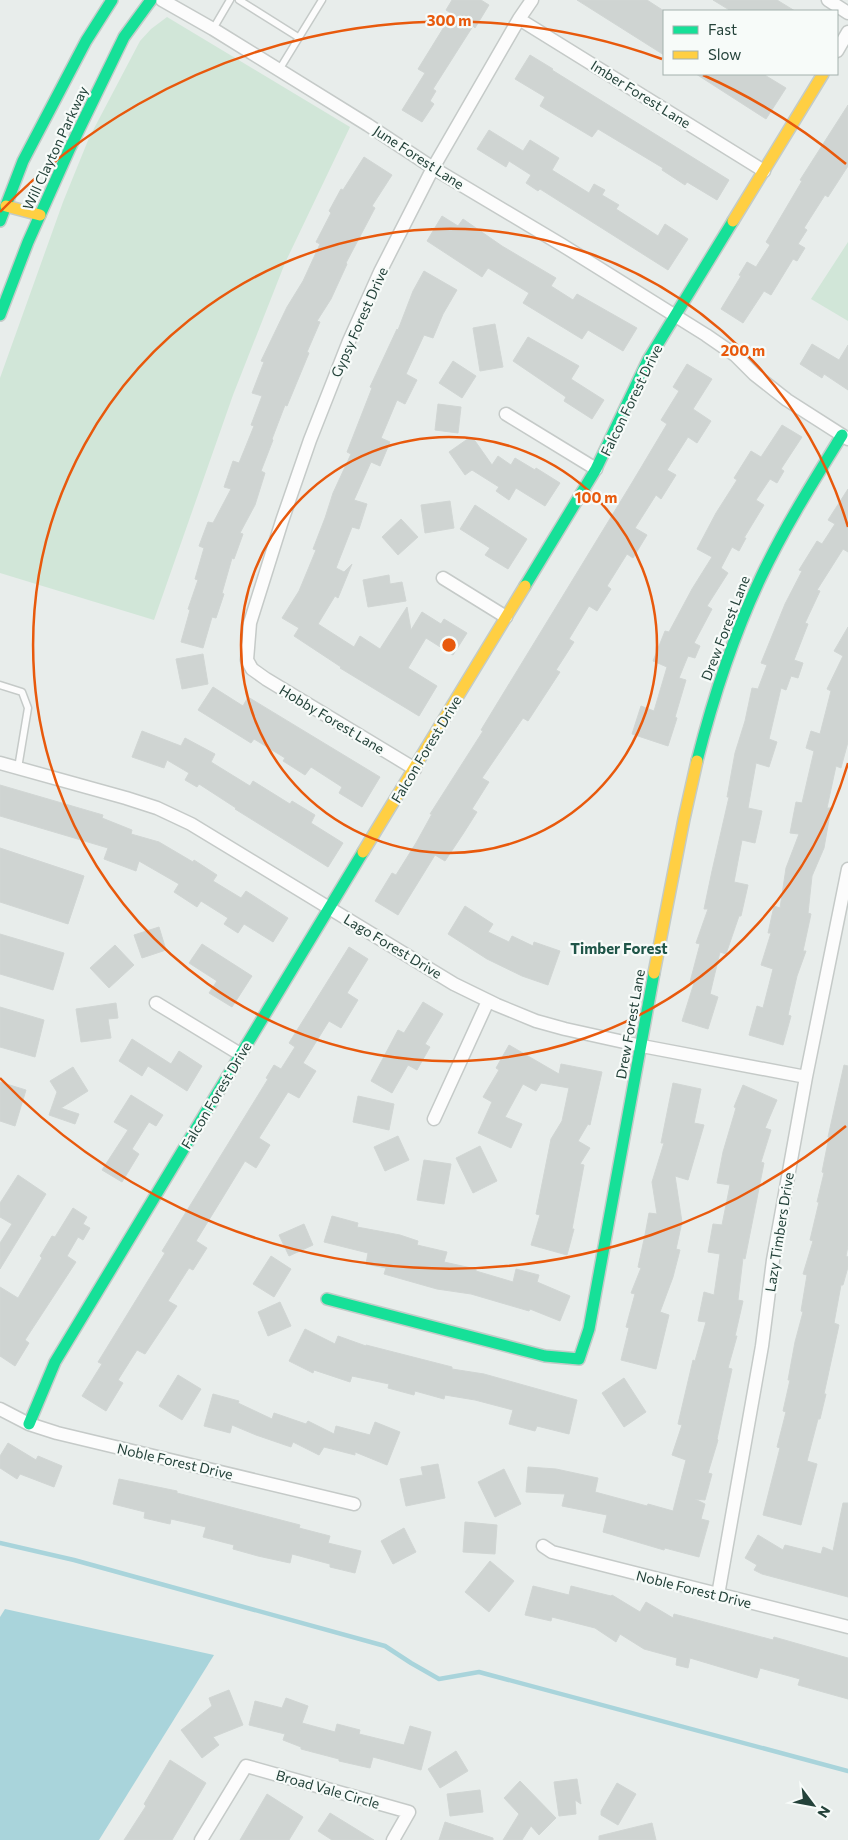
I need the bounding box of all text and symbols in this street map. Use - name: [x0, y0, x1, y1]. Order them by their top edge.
- legend: [663, 10, 838, 75]
- text: 300 m: [427, 11, 471, 29]
- text: Fast: [708, 20, 737, 38]
- text: Slow: [708, 45, 741, 63]
- street label: Imber Forest Lane: [588, 56, 694, 132]
- street label: Will Clayton Parkway: [19, 83, 91, 213]
- street label: June Forest Lane: [371, 121, 467, 193]
- street label: Gypsy Forest Drive: [327, 264, 391, 380]
- street label: Falcon Forest Drive: [597, 341, 665, 459]
- text: 200 m: [721, 341, 765, 359]
- text: 100 m: [575, 488, 617, 506]
- street label: Drew Forest Lane: [697, 573, 753, 683]
- centre of rings: [440, 636, 458, 654]
- street label: Hobby Forest Lane: [276, 681, 388, 757]
- street label: Falcon Forest Drive: [387, 692, 465, 806]
- street label: Lago Forest Drive: [341, 910, 445, 982]
- district label: Timber Forest: [570, 939, 668, 957]
- street label: Drew Forest Lane: [612, 968, 648, 1080]
- street label: Falcon Forest Drive: [177, 1038, 255, 1152]
- street label: Lazy Timbers Drive: [761, 1171, 797, 1293]
- street label: Noble Forest Drive: [115, 1439, 235, 1483]
- street label: Noble Forest Drive: [635, 1566, 753, 1612]
- street label: Broad Vale Circle: [274, 1766, 382, 1812]
- north arrow: [788, 1780, 838, 1830]
- text: N: [814, 1803, 834, 1821]

